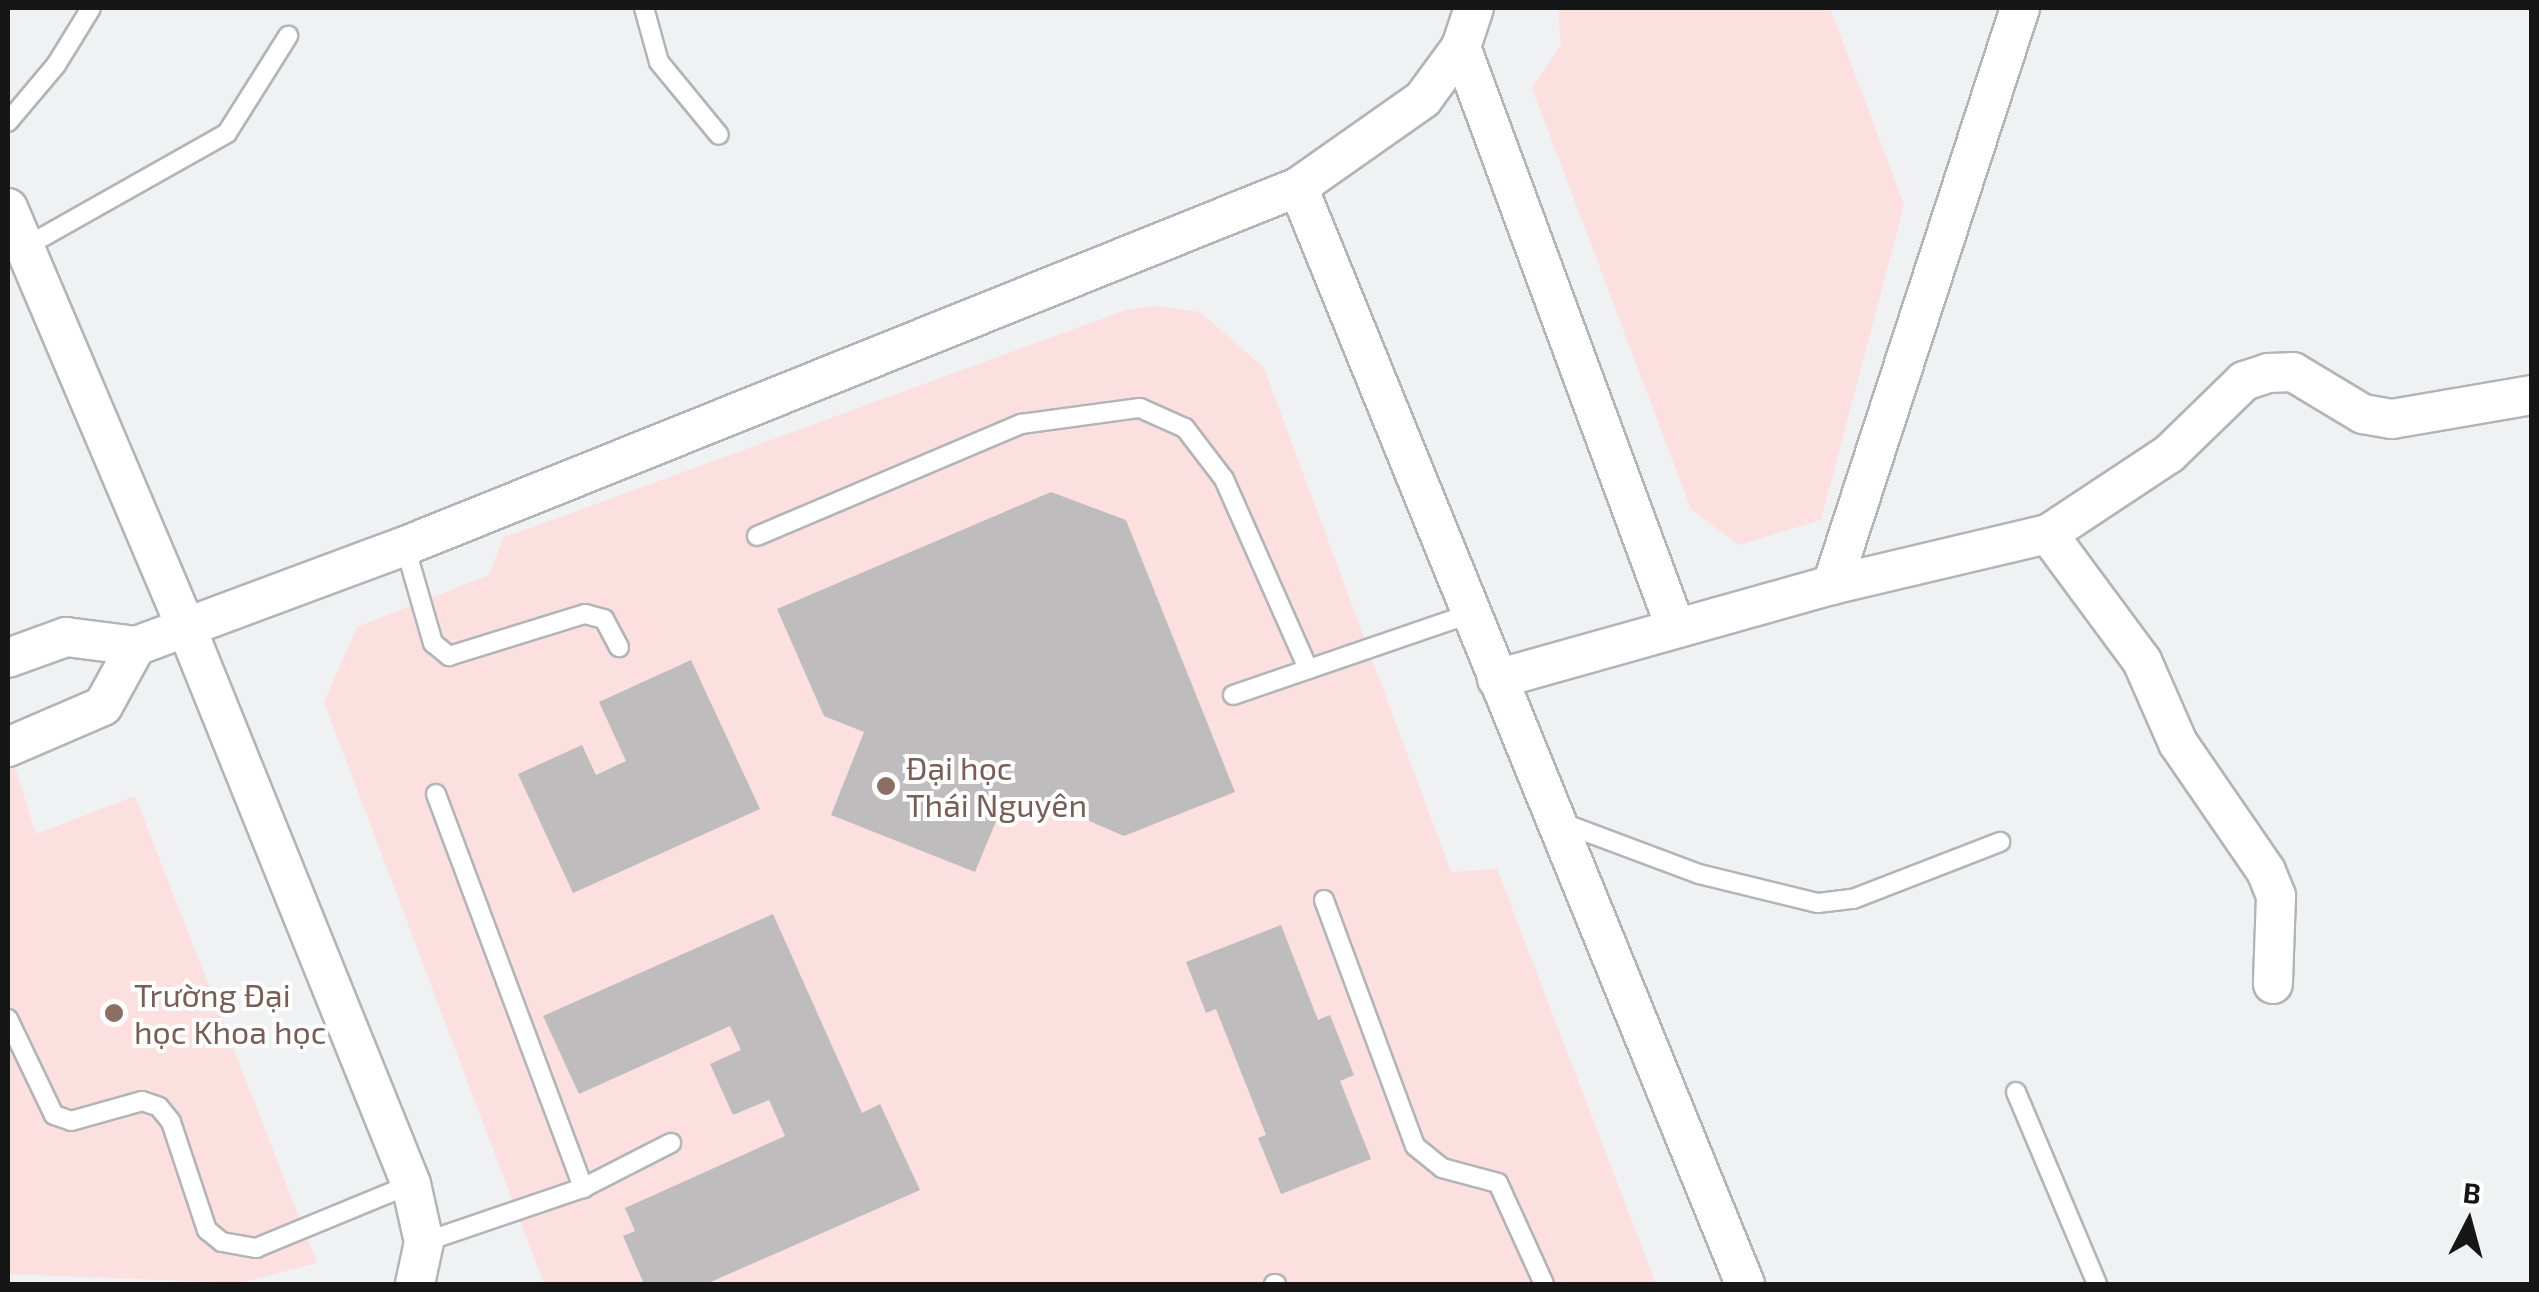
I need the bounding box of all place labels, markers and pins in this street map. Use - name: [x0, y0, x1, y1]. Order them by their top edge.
- place label: Đại học Thái Nguyên: [906, 749, 1087, 824]
- marker: Đại học Thái Nguyên: [875, 775, 897, 797]
- place label: Trường Đại học Khoa học: [134, 976, 326, 1051]
- marker: Trường Đại học Khoa học: [103, 1002, 125, 1024]

